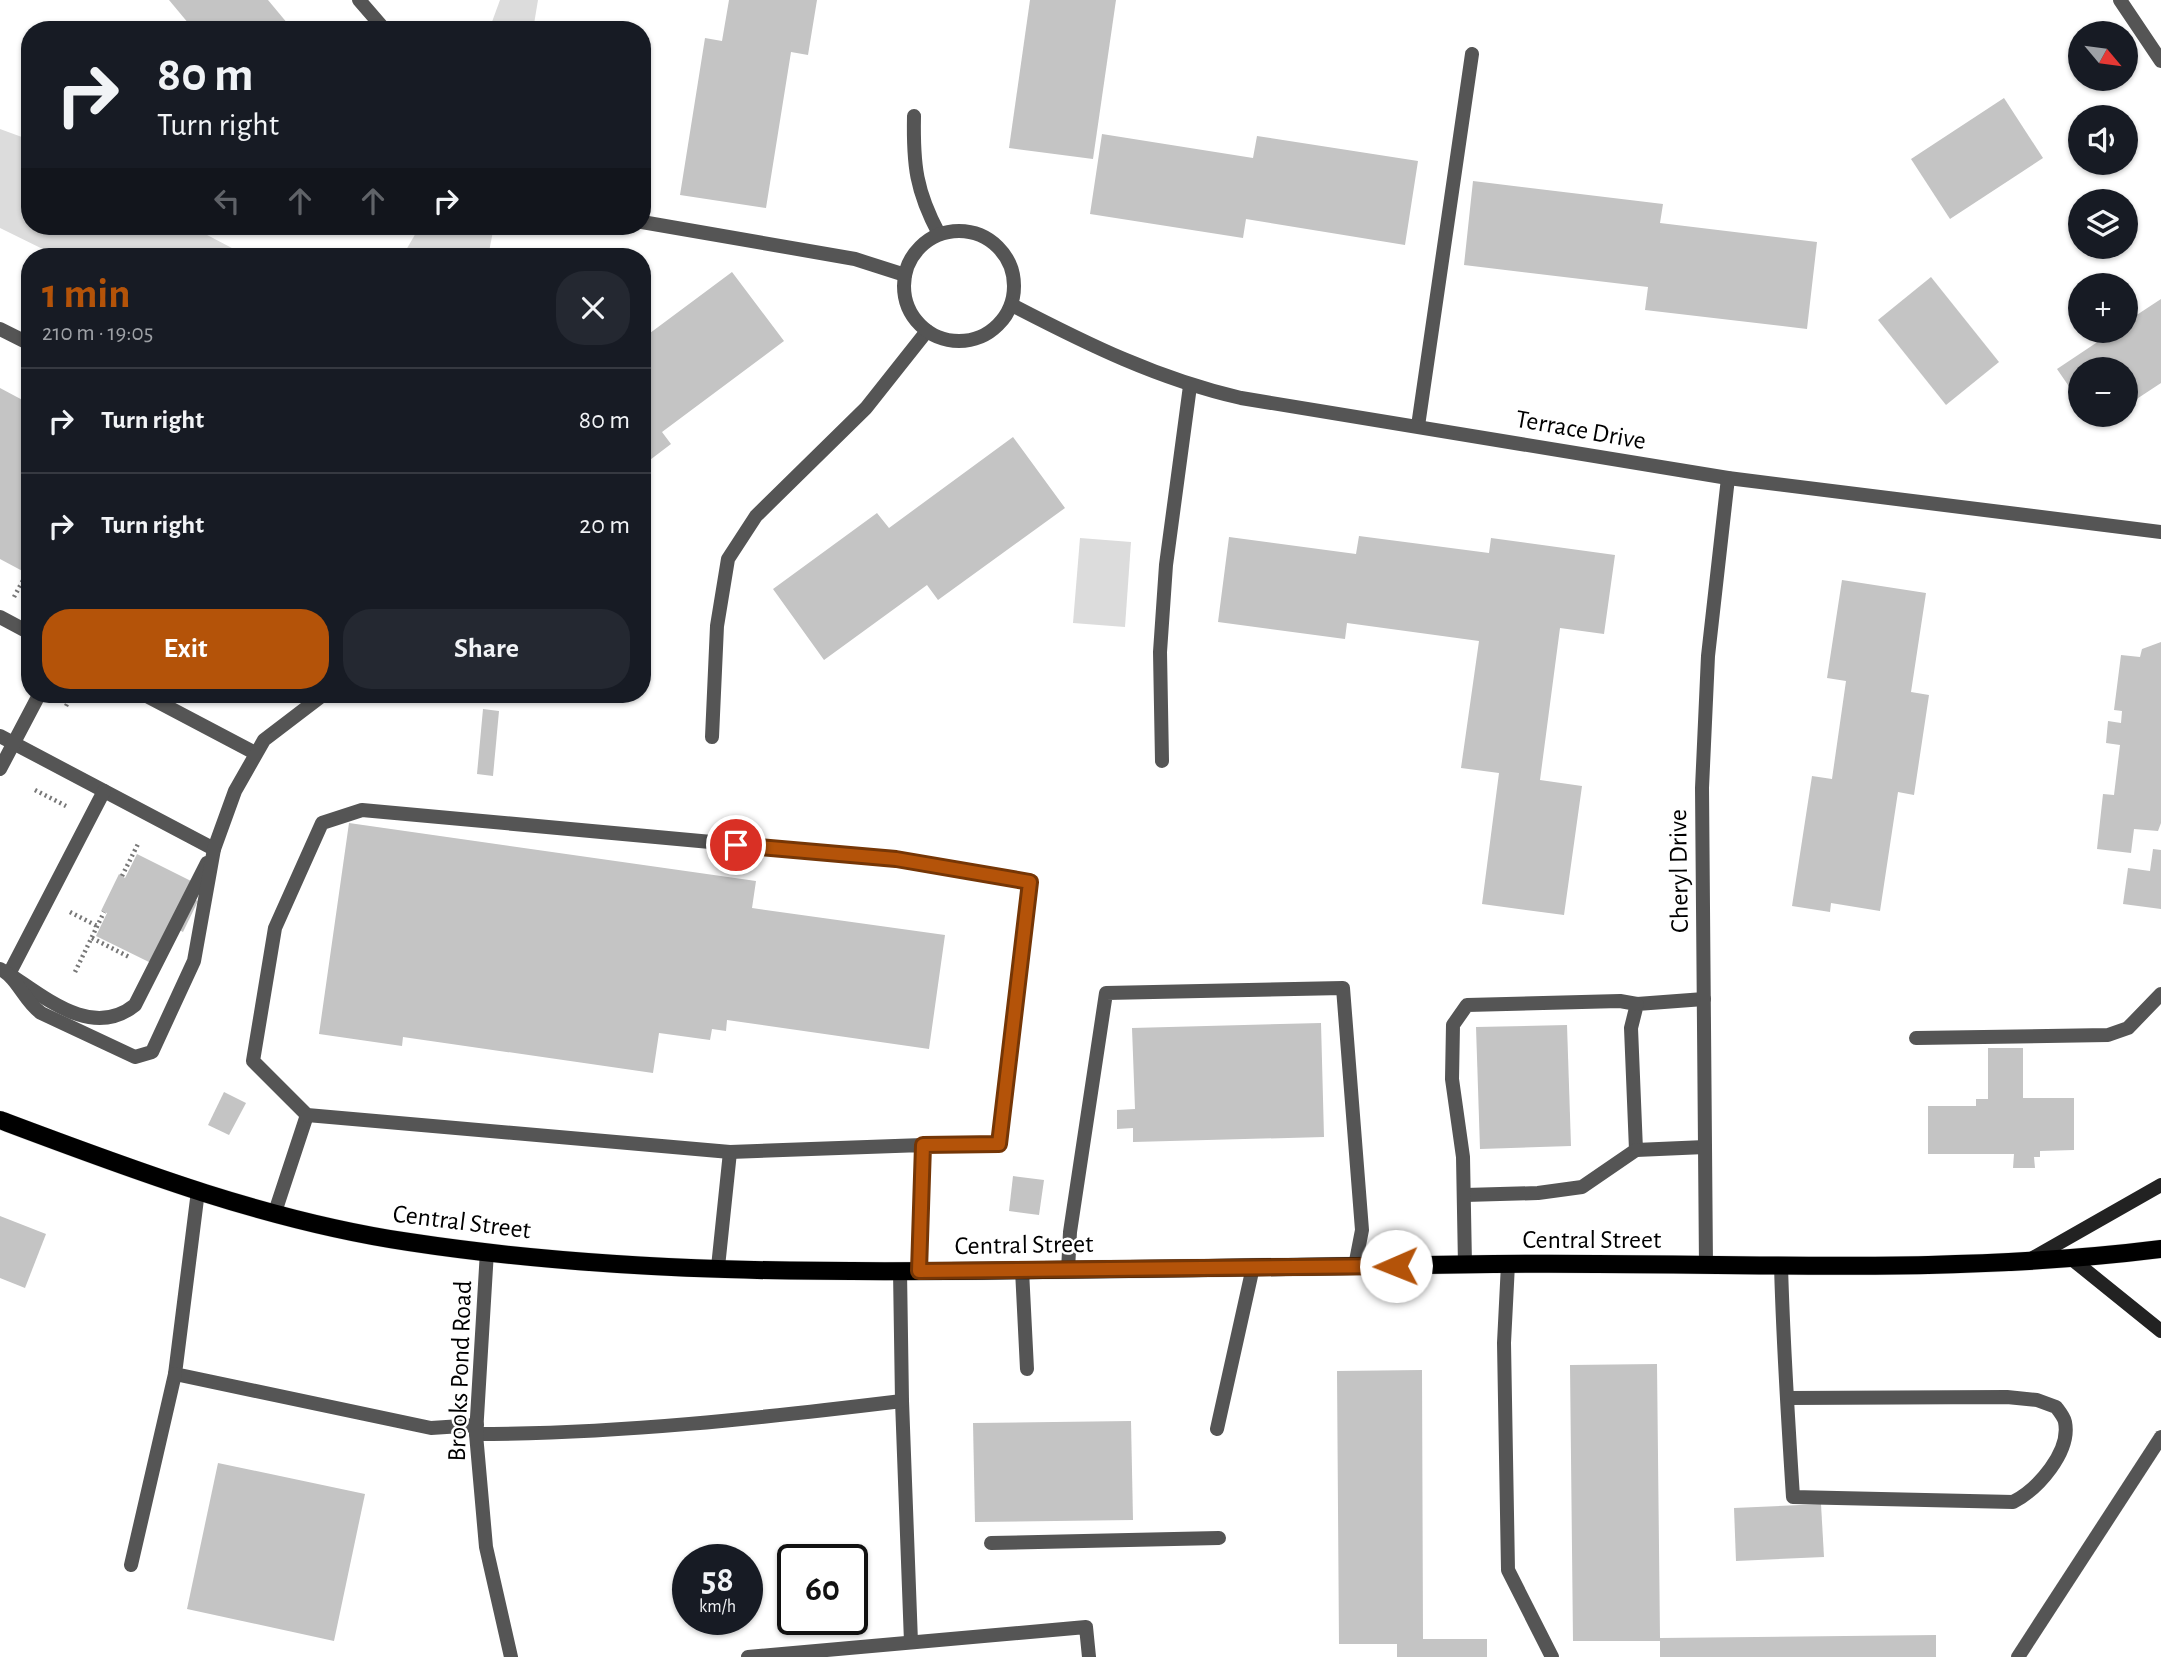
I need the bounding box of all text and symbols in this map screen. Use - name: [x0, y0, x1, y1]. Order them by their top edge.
- north arrow: [2068, 21, 2138, 91]
- map controls: [2068, 21, 2138, 427]
- icon: right: [42, 49, 133, 140]
- text: 80 m: [157, 51, 254, 100]
- button: sound: [2068, 105, 2138, 175]
- text: Turn right: [157, 109, 279, 141]
- icon: left: [208, 182, 246, 220]
- icon: ahead: [281, 182, 319, 220]
- icon: ahead: [354, 182, 392, 220]
- icon: right: [427, 182, 465, 220]
- button: layers: [2068, 189, 2138, 259]
- button: close: [556, 271, 630, 345]
- text: 1 min: [42, 273, 131, 315]
- button: +: [2068, 273, 2138, 343]
- text: 210 m · 19:05: [42, 322, 153, 345]
- button: −: [2068, 357, 2138, 427]
- icon: right: [42, 402, 80, 440]
- street label: Terrace Drive: [1514, 406, 1648, 454]
- text: Turn right: [101, 407, 204, 433]
- text: 80 m: [579, 407, 630, 433]
- icon: right: [42, 507, 80, 545]
- text: Turn right: [101, 512, 204, 538]
- text: 20 m: [579, 512, 630, 538]
- button: Exit: [42, 609, 329, 689]
- button: Share: [343, 609, 630, 689]
- street label: Cheryl Drive: [1665, 809, 1693, 933]
- pin: [706, 815, 766, 875]
- icon: arrive: [717, 826, 755, 864]
- street label: Central Street: [391, 1201, 532, 1243]
- street label: Central Street: [1523, 1227, 1661, 1253]
- position arrow: [1359, 1229, 1433, 1303]
- street label: Central Street: [954, 1231, 1094, 1259]
- street label: Brooks Pond Road: [444, 1280, 476, 1462]
- speed limit sign: 60: [777, 1544, 868, 1635]
- text: 58: [701, 1563, 734, 1598]
- text: km/h: [699, 1598, 736, 1616]

